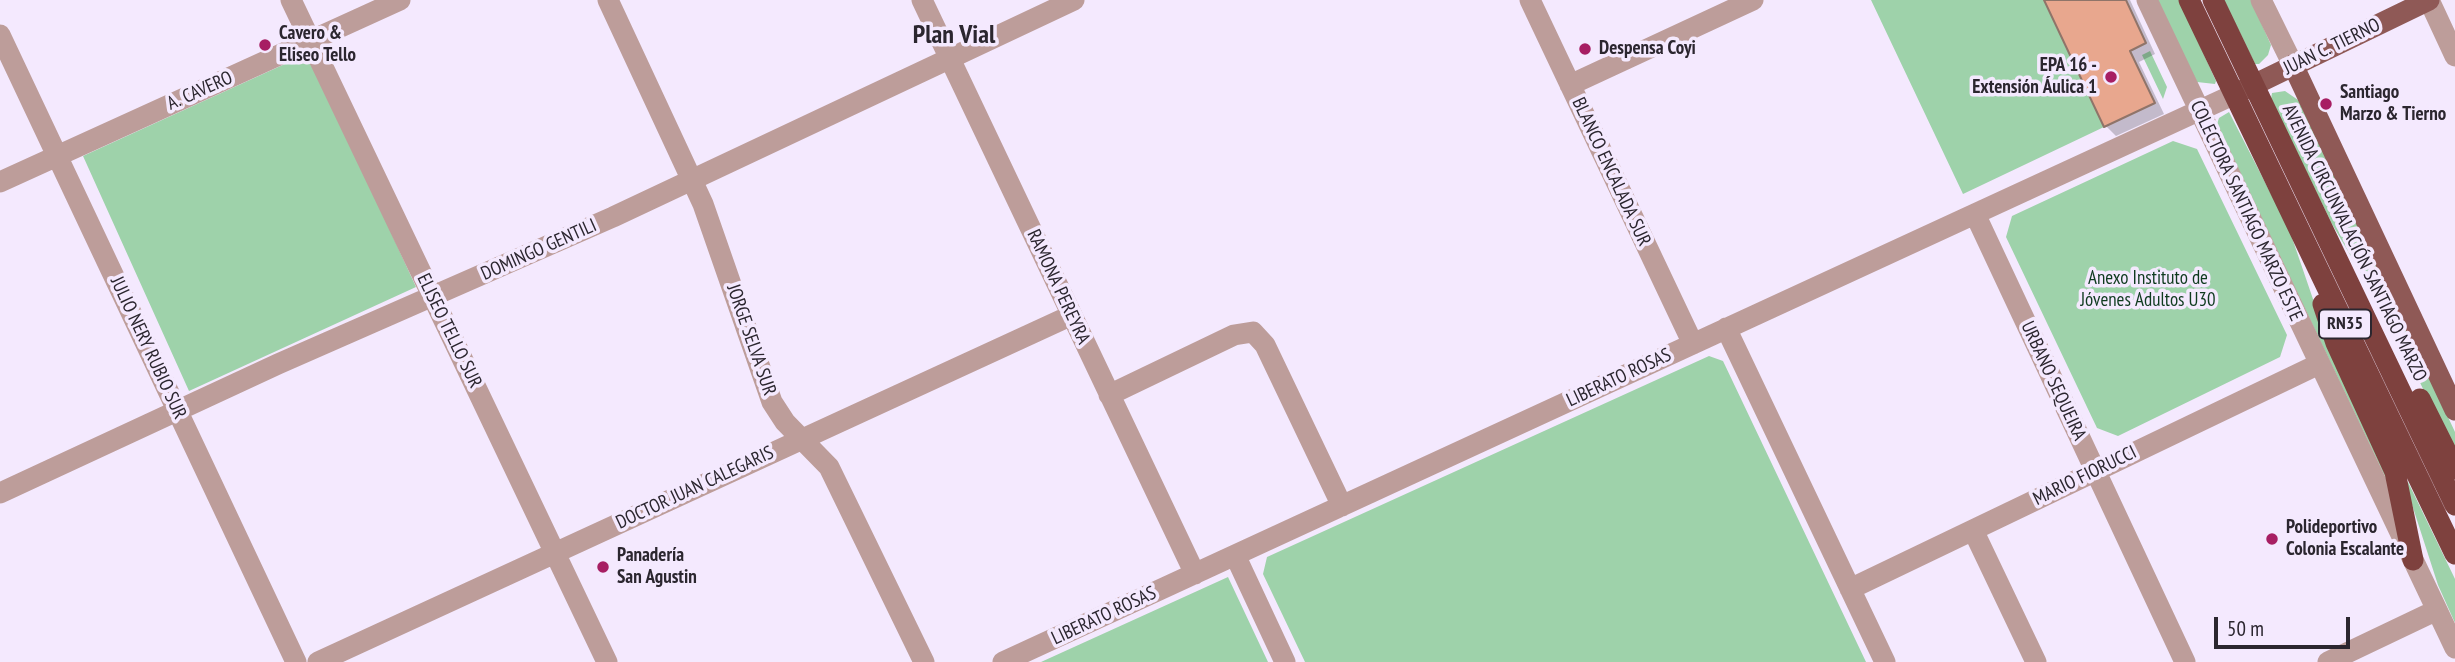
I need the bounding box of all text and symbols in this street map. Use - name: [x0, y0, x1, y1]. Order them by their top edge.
- street label: JUAN C. TIERNO: [2280, 14, 2384, 80]
- district label: Plan Vial: [913, 20, 995, 52]
- place label: Cavero & Eliseo Tello: [279, 23, 356, 67]
- marker: Cavero & Eliseo Tello: [257, 37, 273, 53]
- place label: Despensa Coyi: [1599, 38, 1696, 60]
- marker: Despensa Coyi: [1577, 41, 1593, 57]
- place label: EPA 16 - Extensión Áulica 1: [1972, 55, 2097, 99]
- street label: A. CAVERO: [164, 67, 236, 115]
- marker: EPA 16 - Extensión Áulica 1: [2103, 69, 2119, 85]
- place label: Santiago Marzo & Tierno: [2340, 82, 2446, 126]
- street label: BLANCO ENCALADA SUR: [1567, 94, 1655, 250]
- marker: Santiago Marzo & Tierno: [2318, 96, 2334, 112]
- street label: COLECTORA SANTIAGO MARZO ESTE: [2185, 97, 2307, 325]
- street label: AVENIDA CIRCUNVALACIÓN SANTIAGO MARZO: [2277, 101, 2431, 385]
- street label: DOMINGO GENTILI: [478, 214, 600, 286]
- street label: RAMONA PEREYRA: [1022, 226, 1094, 348]
- park label: Anexo Instituto de Jóvenes Adultos U30: [2080, 268, 2216, 312]
- street label: ELISEO TELLO SUR: [412, 270, 486, 392]
- street label: JULIO NERY RUBIO SUR: [105, 273, 191, 423]
- street label: JORGE SELVA SUR: [721, 281, 781, 399]
- road number: RN35: [2319, 310, 2371, 338]
- street label: URBANO SEQUEIRA: [2016, 318, 2090, 444]
- street label: LIBERATO ROSAS: [1563, 344, 1675, 412]
- street label: MARIO FIORUCCI: [2030, 441, 2140, 511]
- street label: DOCTOR JUAN CALEGARIS: [613, 442, 777, 534]
- place label: Polideportivo Colonia Escalante: [2286, 517, 2404, 561]
- marker: Polideportivo Colonia Escalante: [2264, 531, 2280, 547]
- place label: Panadería San Agustin: [617, 545, 697, 589]
- marker: Panadería San Agustin: [595, 559, 611, 575]
- street label: LIBERATO ROSAS: [1048, 582, 1160, 650]
- scale bar: [2217, 602, 2354, 646]
- text: 50 m: [2227, 615, 2264, 642]

